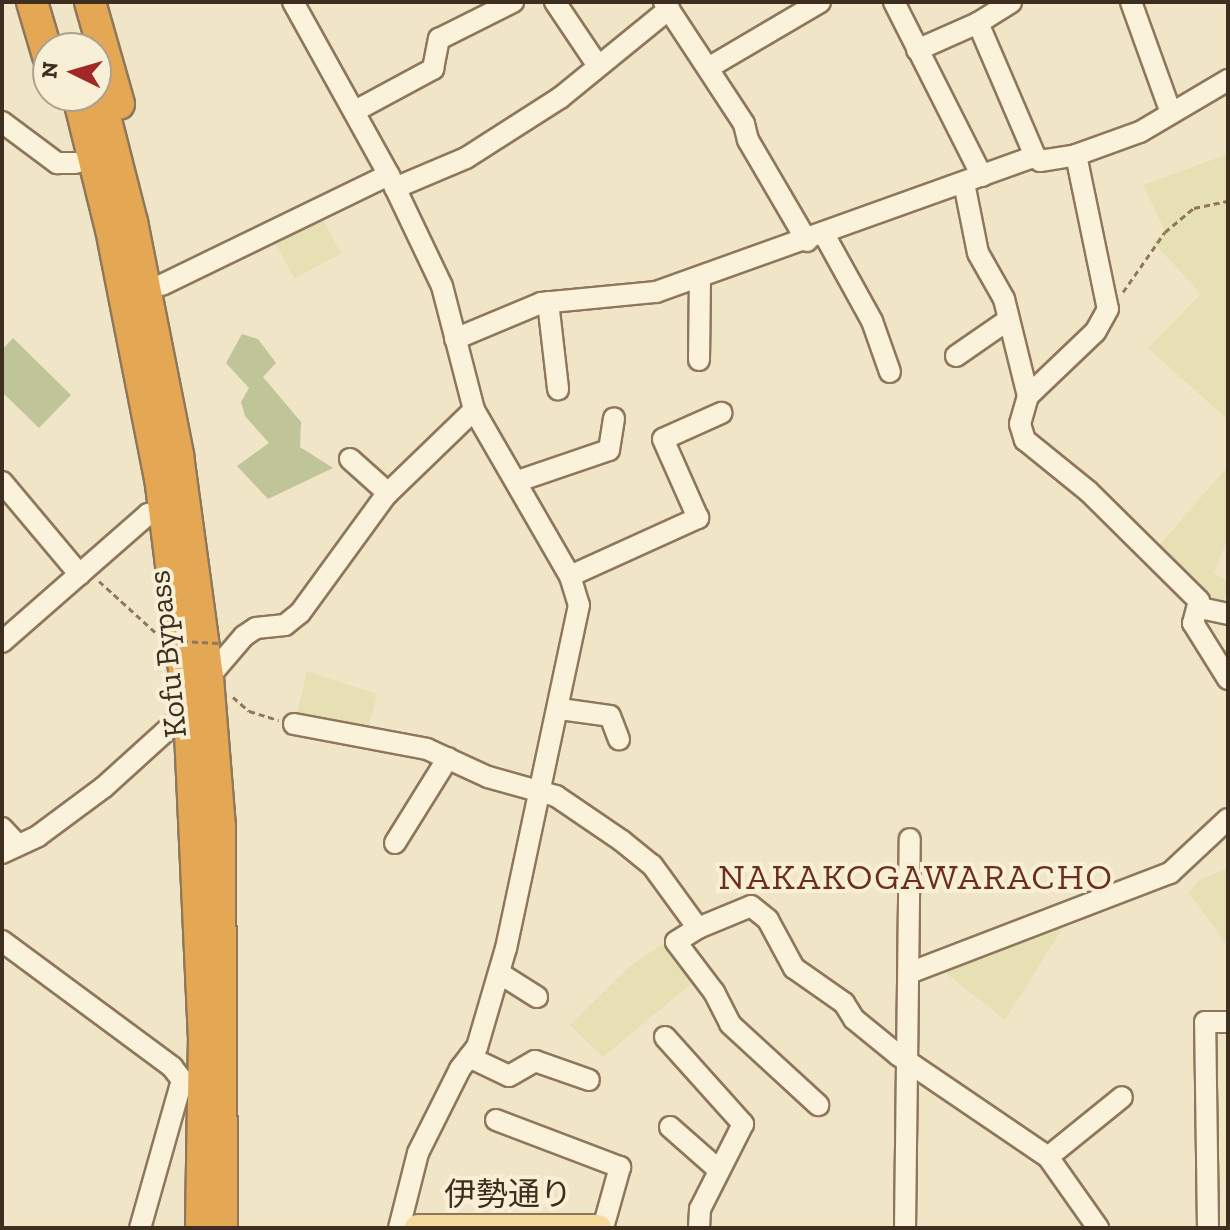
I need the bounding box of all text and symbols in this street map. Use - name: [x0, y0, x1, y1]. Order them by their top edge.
- north arrow: [32, 32, 112, 112]
- text: N: [35, 61, 64, 80]
- street label: Kofu Bypass: [139, 568, 195, 740]
- district label: NAKAKOGAWARACHO: [718, 855, 1114, 899]
- street label: 伊勢通り: [444, 1175, 572, 1213]

